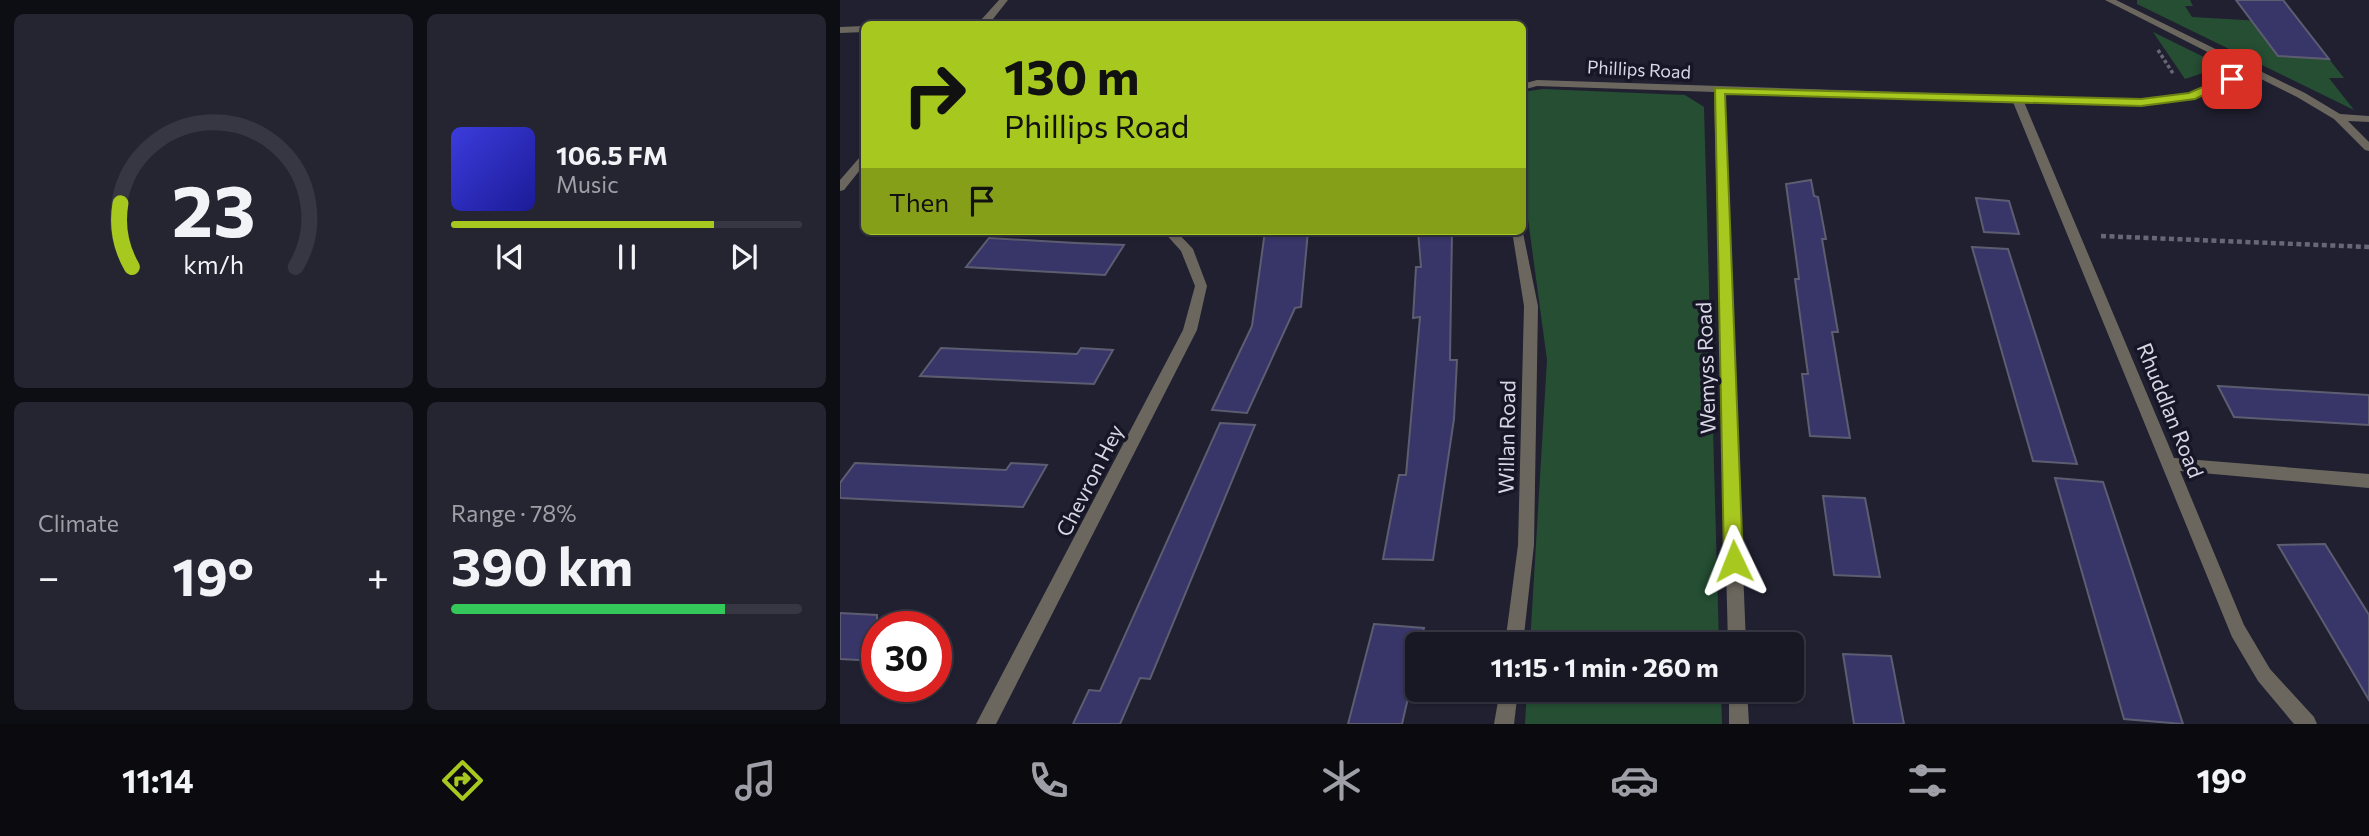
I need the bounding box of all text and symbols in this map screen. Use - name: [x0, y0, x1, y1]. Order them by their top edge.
- text: 130 m: [1004, 45, 1139, 105]
- icon: right: [889, 49, 980, 140]
- pin: [2202, 49, 2262, 109]
- street label: Phillips Road: [1586, 55, 1692, 83]
- icon: arrive: [2213, 60, 2251, 98]
- text: Phillips Road: [1004, 105, 1189, 145]
- text: 106.5 FM: [556, 139, 668, 170]
- text: 23: [172, 164, 255, 253]
- text: Music: [556, 170, 619, 198]
- icon: arrive: [963, 182, 1001, 220]
- text: Then: [889, 186, 949, 217]
- icon: previous: [491, 238, 529, 276]
- icon: pause: [608, 238, 646, 276]
- icon: next: [725, 238, 763, 276]
- text: km/h: [183, 249, 244, 279]
- street label: Wemyss Road: [1690, 302, 1720, 434]
- street label: Rhuddlan Road: [2133, 339, 2209, 481]
- street label: Willan Road: [1493, 380, 1519, 494]
- street label: Chevron Hey: [1050, 420, 1128, 540]
- text: Range · 78%: [451, 499, 576, 527]
- text: Climate: [38, 509, 119, 537]
- position arrow: [1697, 524, 1771, 598]
- text: 390 km: [451, 533, 633, 597]
- text: 19°: [172, 543, 254, 607]
- text: −: [38, 552, 60, 599]
- text: +: [367, 552, 389, 599]
- speed limit sign: 30: [861, 611, 952, 702]
- text: 11:15 · 1 min · 260 m: [1490, 651, 1719, 682]
- icon: directions: [438, 756, 487, 805]
- icon: music: [731, 756, 780, 805]
- icon: phone: [1024, 756, 1073, 805]
- icon: climate: [1317, 756, 1366, 805]
- icon: car: [1610, 756, 1659, 805]
- icon: filters: [1903, 756, 1952, 805]
- text: 11:14: [122, 760, 194, 800]
- text: 19°: [2197, 760, 2247, 800]

